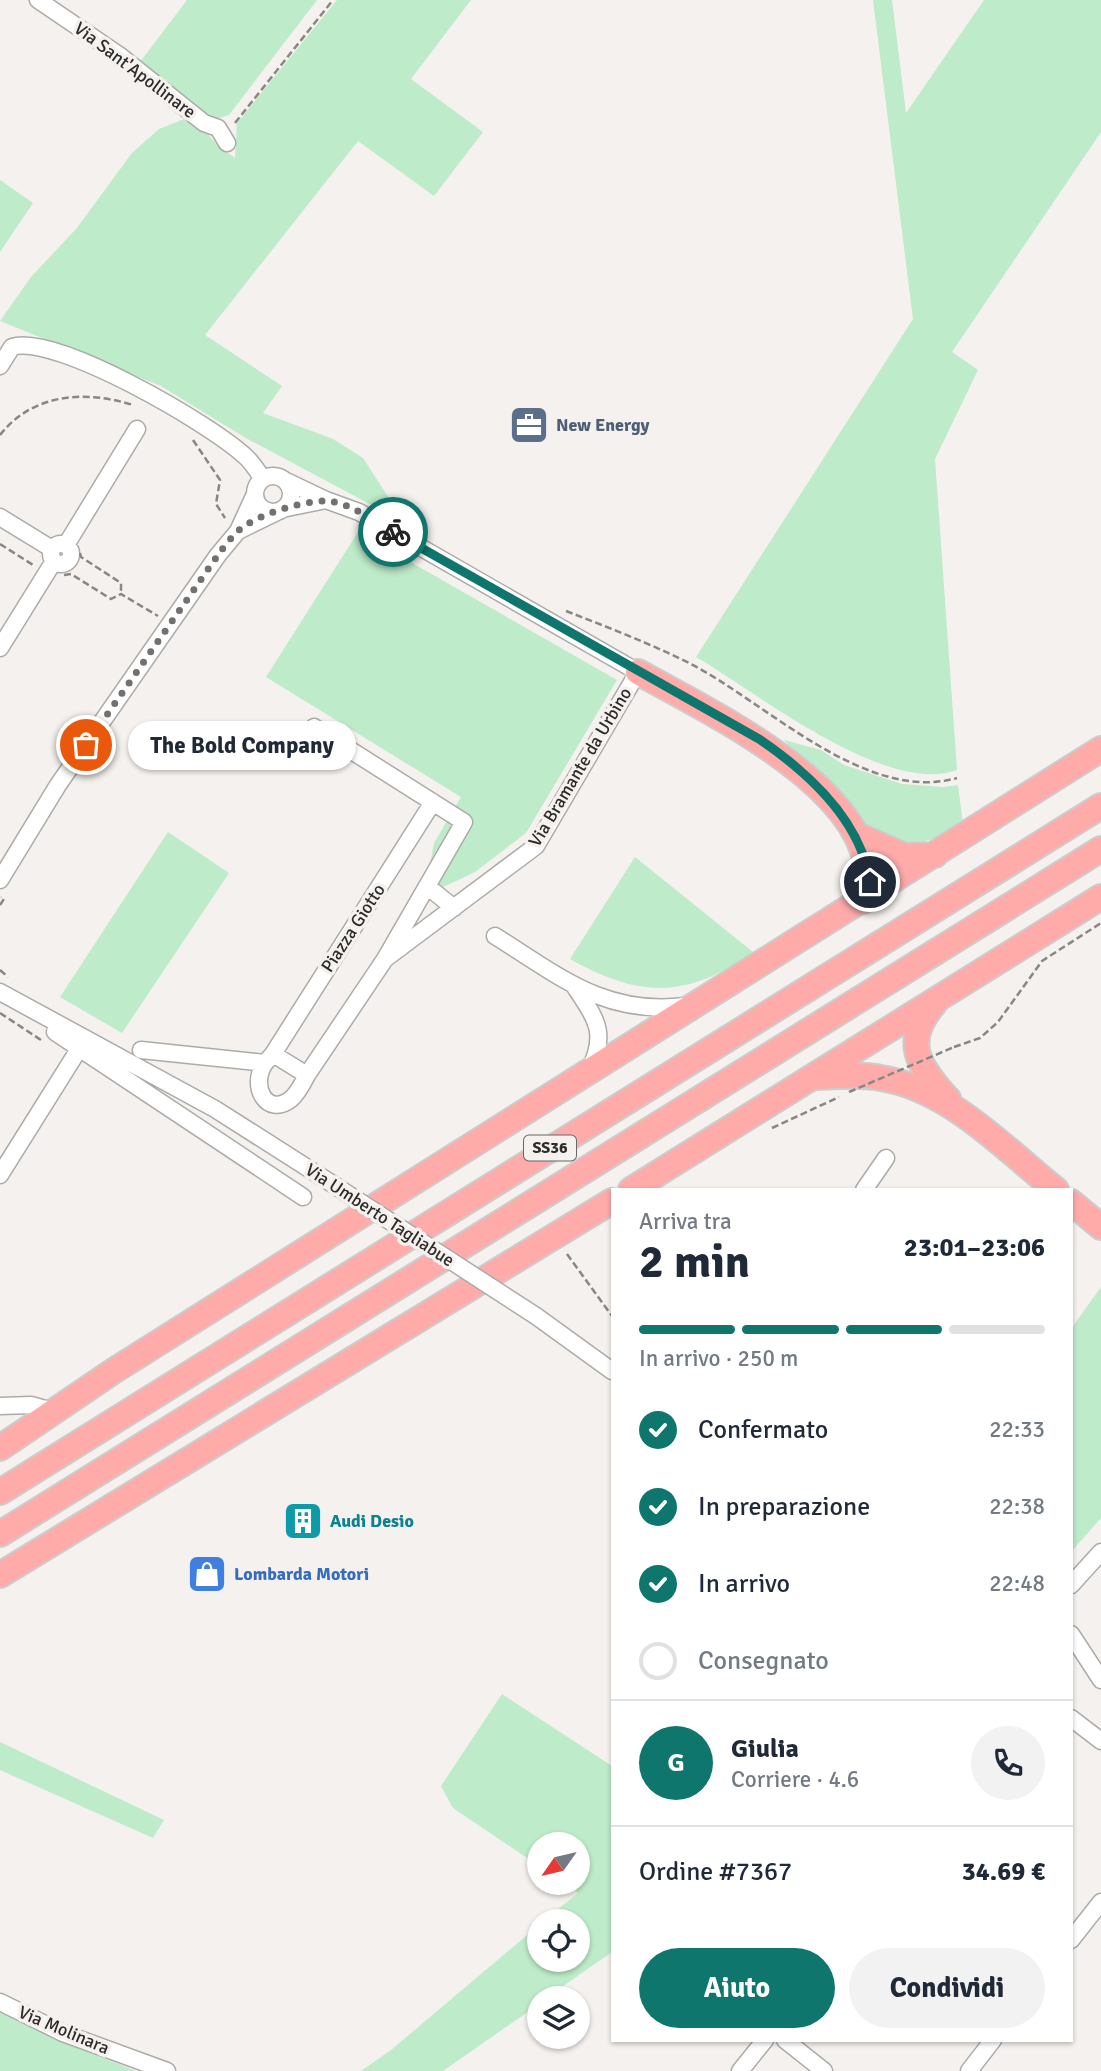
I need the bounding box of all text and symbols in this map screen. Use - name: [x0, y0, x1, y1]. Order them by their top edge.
- street label: Via Sant'Apollinare: [70, 17, 200, 123]
- office icon: New Energy: [508, 404, 550, 446]
- place label: New Energy: [556, 414, 650, 436]
- courier: [358, 497, 428, 567]
- icon: bike: [374, 513, 412, 551]
- street label: Via Bramante da Urbino: [524, 683, 636, 851]
- pin: [56, 715, 116, 775]
- callout: The Bold Company: [128, 720, 356, 770]
- icon: bag: [67, 726, 105, 764]
- text: The Bold Company: [150, 731, 334, 760]
- pin: [840, 852, 900, 912]
- icon: home: [851, 863, 889, 901]
- street label: Piazza Giotto: [316, 880, 390, 976]
- road number: SS36: [524, 1136, 576, 1160]
- street label: Via Umberto Tagliabue: [301, 1159, 459, 1271]
- text: Arriva tra: [639, 1207, 732, 1236]
- text: 23:01–23:06: [904, 1232, 1045, 1264]
- text: 2 min: [639, 1234, 750, 1290]
- text: In arrivo · 250 m: [639, 1344, 798, 1373]
- icon: check: [639, 1411, 677, 1449]
- text: Confermato: [698, 1414, 828, 1446]
- text: 22:33: [989, 1415, 1045, 1444]
- icon: check: [639, 1488, 677, 1526]
- text: In preparazione: [698, 1491, 870, 1523]
- text: 22:38: [989, 1492, 1045, 1521]
- building icon: Audi Desio: [282, 1500, 324, 1542]
- place label: Audi Desio: [330, 1510, 414, 1532]
- shop icon: Lombarda Motori: [186, 1553, 228, 1595]
- place label: Lombarda Motori: [234, 1563, 369, 1585]
- icon: check: [639, 1565, 677, 1603]
- text: In arrivo: [698, 1568, 790, 1600]
- text: 22:48: [989, 1569, 1045, 1598]
- text: Consegnato: [698, 1645, 829, 1677]
- button: phone: [971, 1726, 1045, 1800]
- text: Giulia: [731, 1733, 799, 1765]
- text: G: [667, 1747, 685, 1779]
- text: Corriere · 4.6: [731, 1765, 859, 1794]
- north arrow: [527, 1832, 590, 1895]
- map controls: [527, 1832, 590, 2049]
- text: Ordine #7367: [639, 1856, 792, 1888]
- text: 34.69 €: [962, 1856, 1045, 1888]
- button: locate: [527, 1909, 590, 1972]
- button: Aiuto: [639, 1948, 835, 2028]
- button: Condividi: [849, 1948, 1045, 2028]
- button: layers: [527, 1986, 590, 2049]
- street label: Via Molinara: [15, 2001, 113, 2059]

